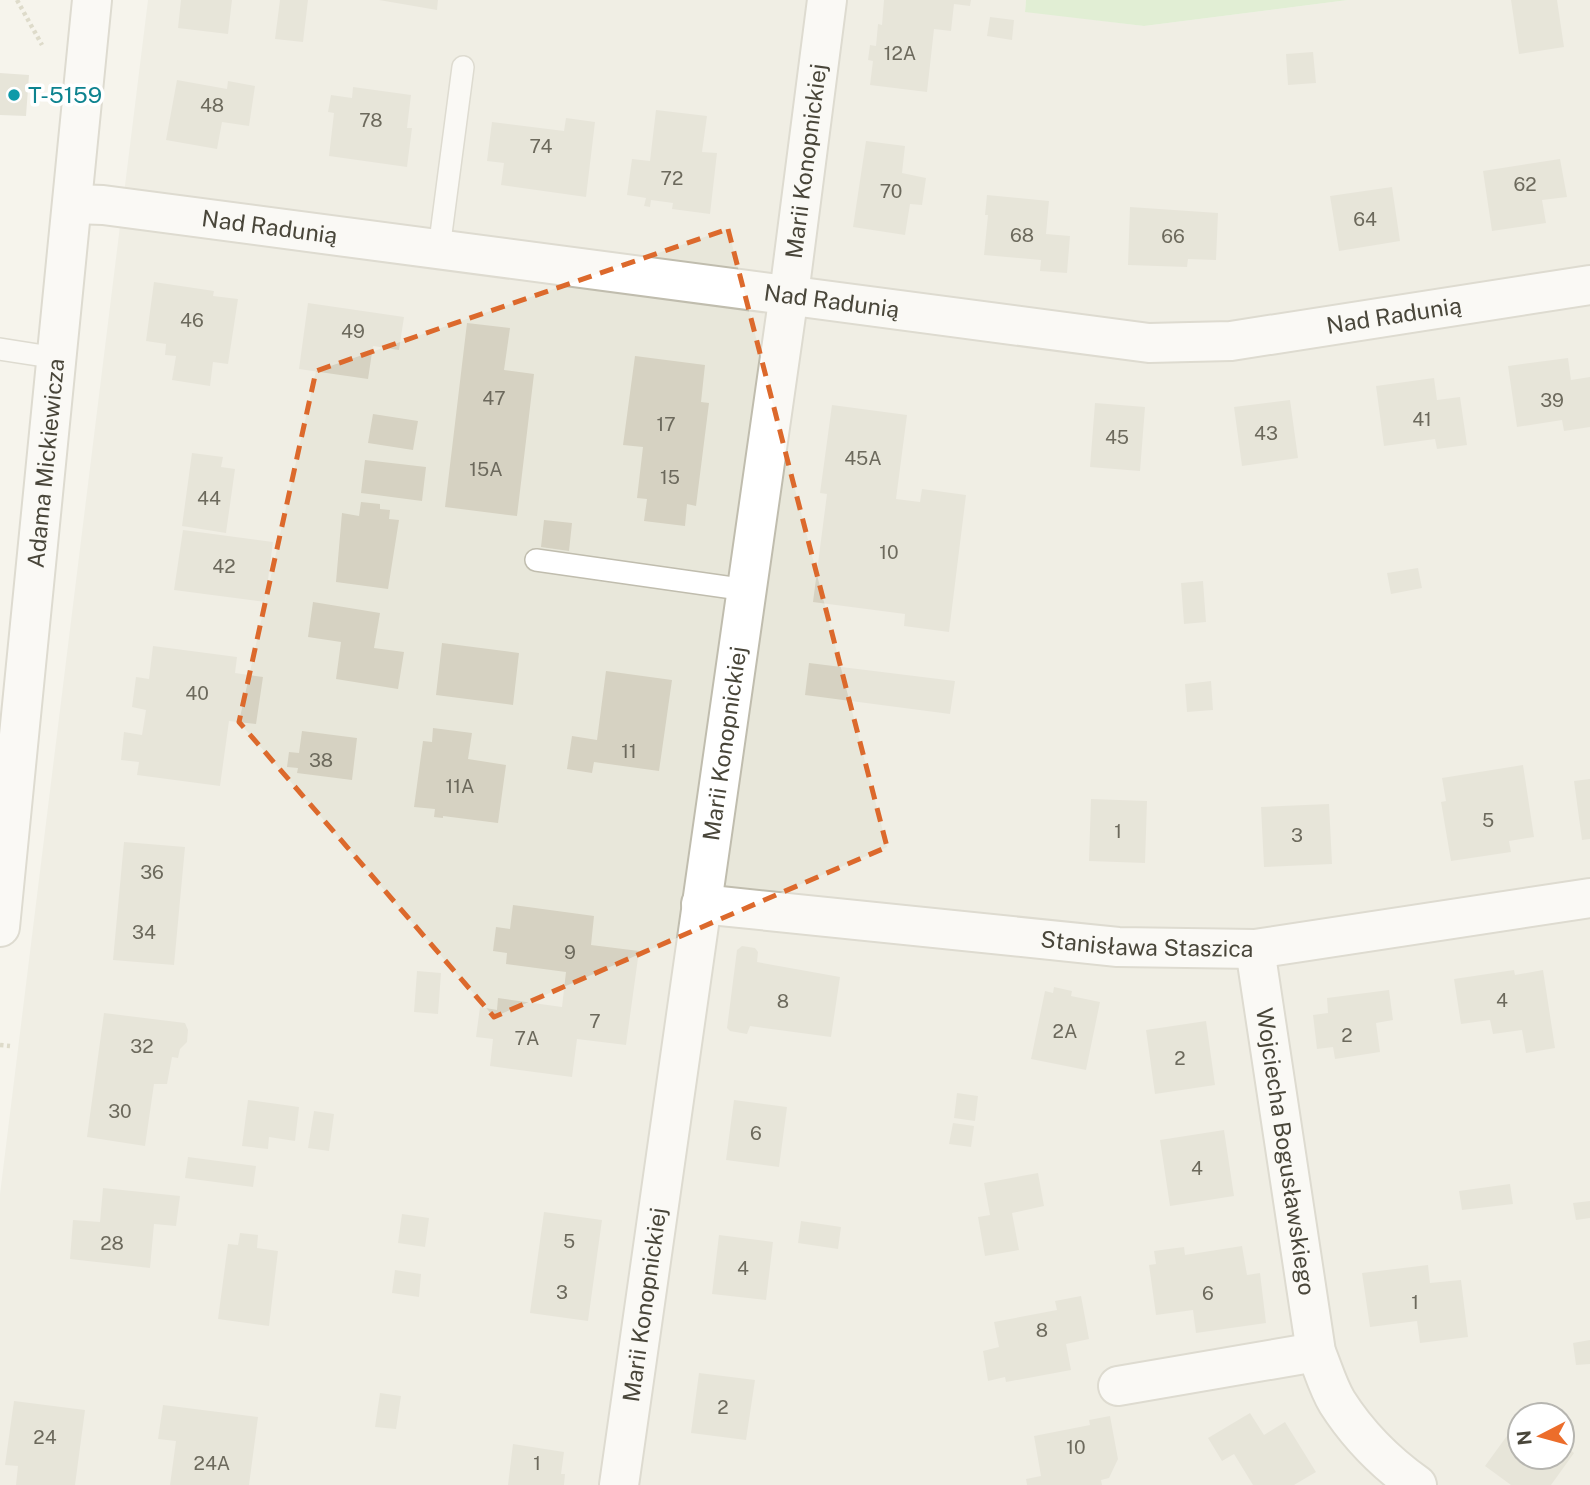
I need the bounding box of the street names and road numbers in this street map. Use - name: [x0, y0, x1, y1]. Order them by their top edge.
- street label: Marii Konopnickiej: [780, 62, 832, 260]
- street label: Nad Radunią: [200, 204, 339, 249]
- street label: Nad Radunią: [762, 278, 901, 323]
- street label: Nad Radunią: [1324, 291, 1463, 339]
- street label: Adama Mickiewicza: [22, 357, 69, 569]
- street label: Marii Konopnickiej: [697, 644, 752, 843]
- street label: Stanisława Staszica: [1039, 925, 1254, 962]
- street label: Wojciecha Bogusławskiego: [1251, 1006, 1321, 1297]
- street label: Marii Konopnickiej: [617, 1206, 671, 1404]

